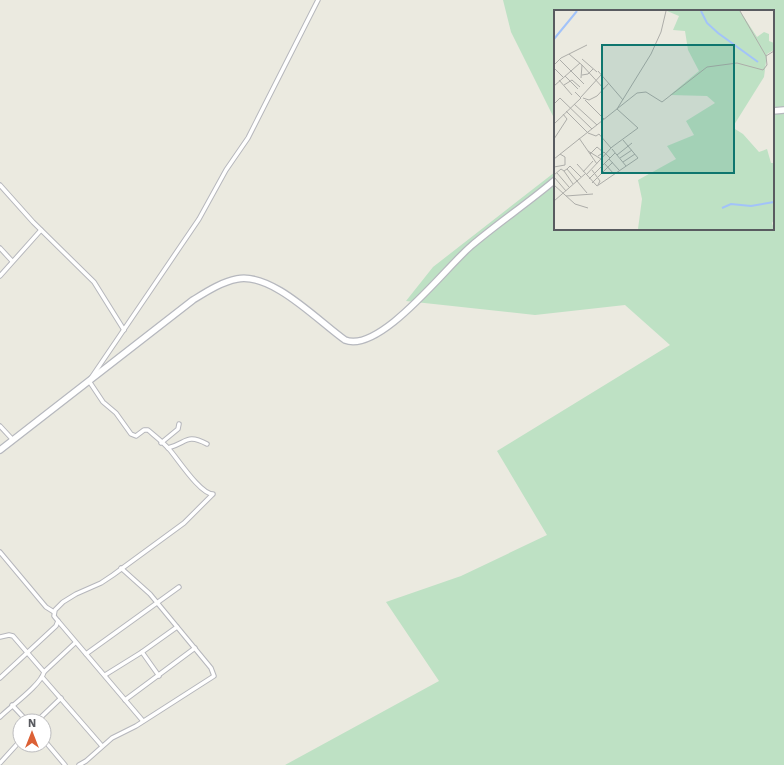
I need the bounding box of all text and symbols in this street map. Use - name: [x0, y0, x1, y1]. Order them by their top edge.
- inset map: [554, 10, 774, 230]
- north arrow: [12, 713, 52, 753]
- text: N: [28, 717, 36, 730]

